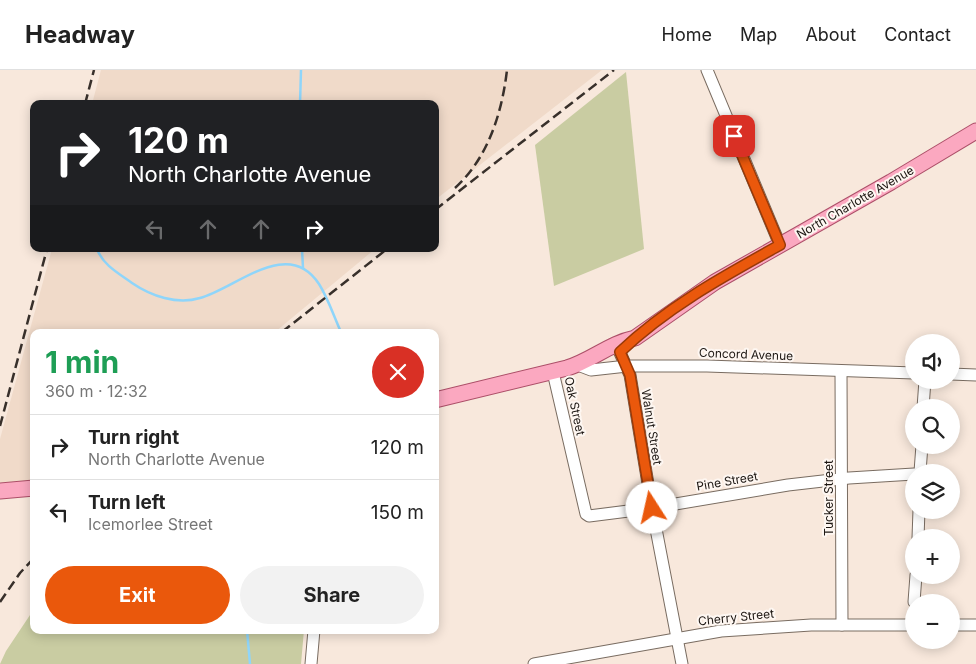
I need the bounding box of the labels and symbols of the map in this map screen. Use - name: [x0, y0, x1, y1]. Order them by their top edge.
- pin: [713, 115, 755, 157]
- street label: North Charlotte Avenue: [794, 162, 916, 242]
- street label: Concord Avenue: [699, 345, 793, 363]
- street label: Oak Street: [561, 375, 589, 437]
- street label: Walnut Street: [639, 388, 665, 466]
- street label: Tucker Street: [821, 460, 836, 536]
- street label: Pine Street: [695, 468, 759, 494]
- position arrow: [625, 481, 677, 533]
- street label: Cherry Street: [697, 606, 775, 628]

